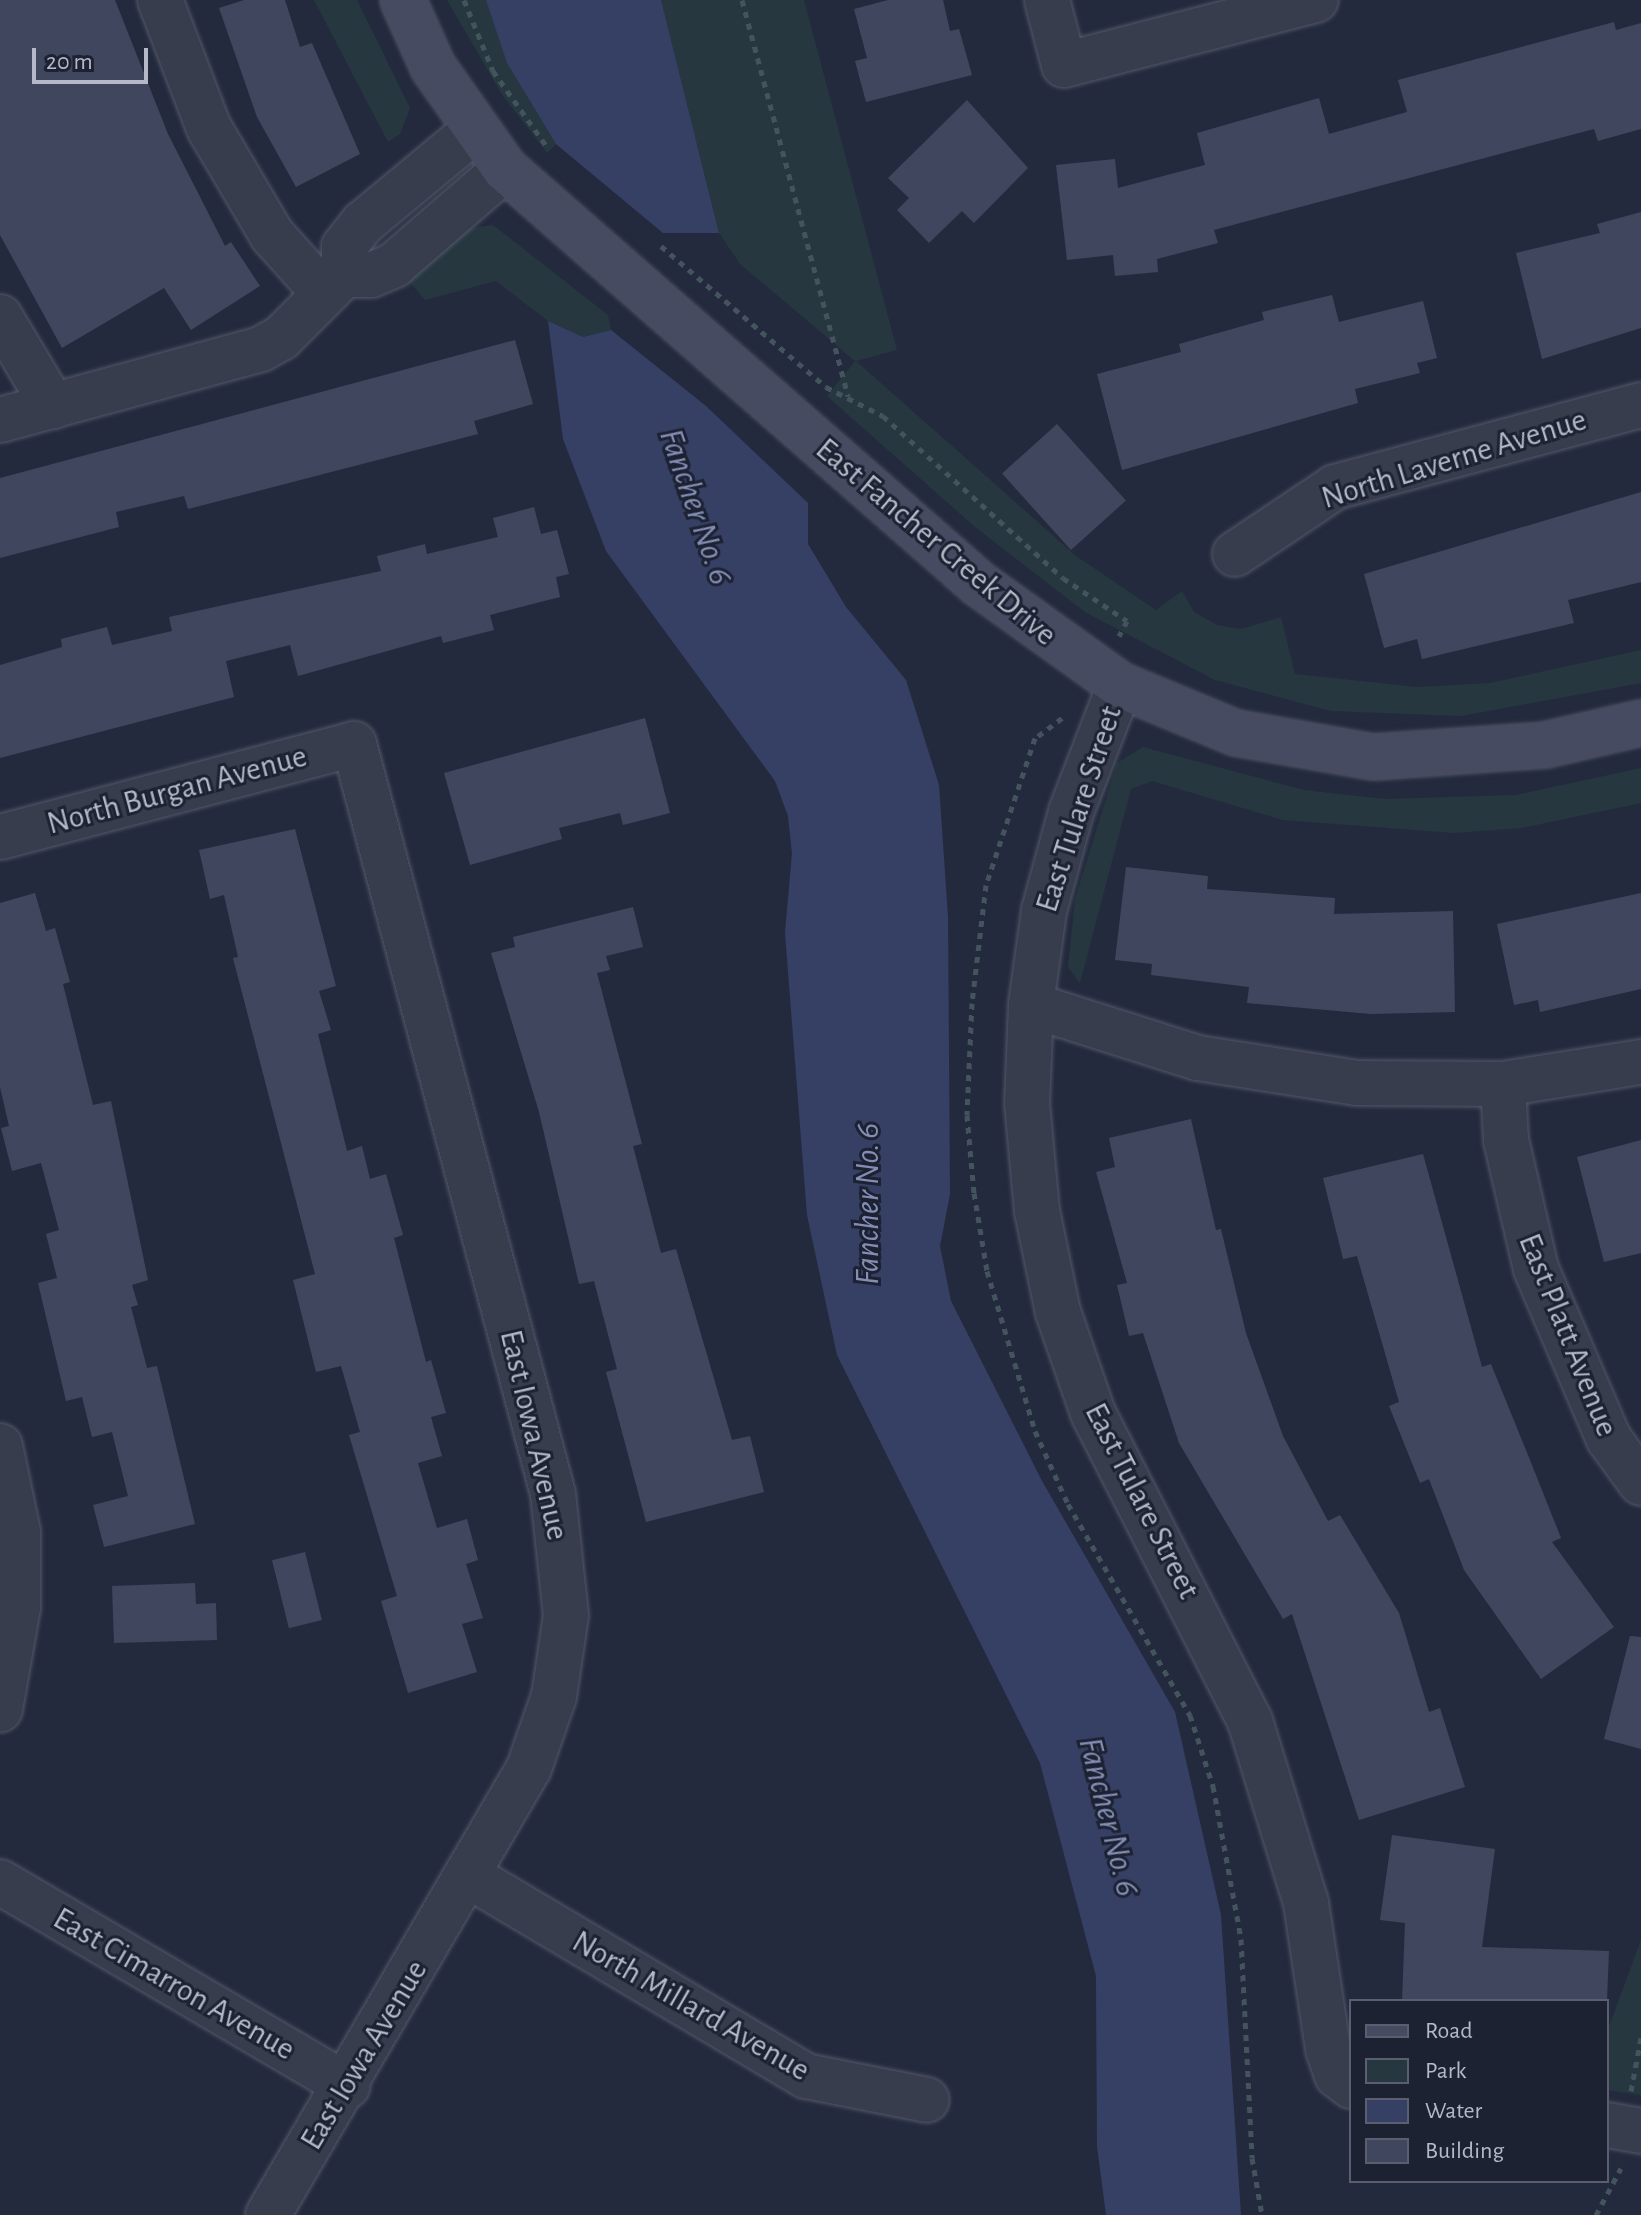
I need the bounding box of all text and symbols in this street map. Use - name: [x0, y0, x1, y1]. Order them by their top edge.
- scale bar: [36, 32, 152, 82]
- text: 20 m: [46, 50, 93, 74]
- street label: North Laverne Avenue: [1317, 400, 1591, 518]
- water label: Fancher No. 6: [649, 423, 741, 591]
- street label: East Fancher Creek Drive: [808, 430, 1064, 654]
- street label: East Tulare Street: [1028, 701, 1130, 917]
- street label: North Burgan Avenue: [43, 737, 311, 843]
- water label: Fancher No. 6: [849, 1123, 889, 1285]
- street label: East Platt Avenue: [1510, 1228, 1626, 1442]
- street label: East Iowa Avenue: [491, 1326, 577, 1544]
- street label: East Tulare Street: [1076, 1397, 1208, 1605]
- water label: Fancher No. 6: [1069, 1733, 1147, 1901]
- street label: East Cimarron Avenue: [46, 1899, 302, 2069]
- street label: North Millard Avenue: [565, 1922, 817, 2090]
- street label: East Iowa Avenue: [292, 1953, 436, 2157]
- legend: [1349, 1999, 1609, 2183]
- text: Road: [1425, 2019, 1473, 2043]
- text: Park: [1425, 2059, 1466, 2083]
- text: Water: [1425, 2099, 1482, 2123]
- text: Building: [1425, 2139, 1504, 2163]

